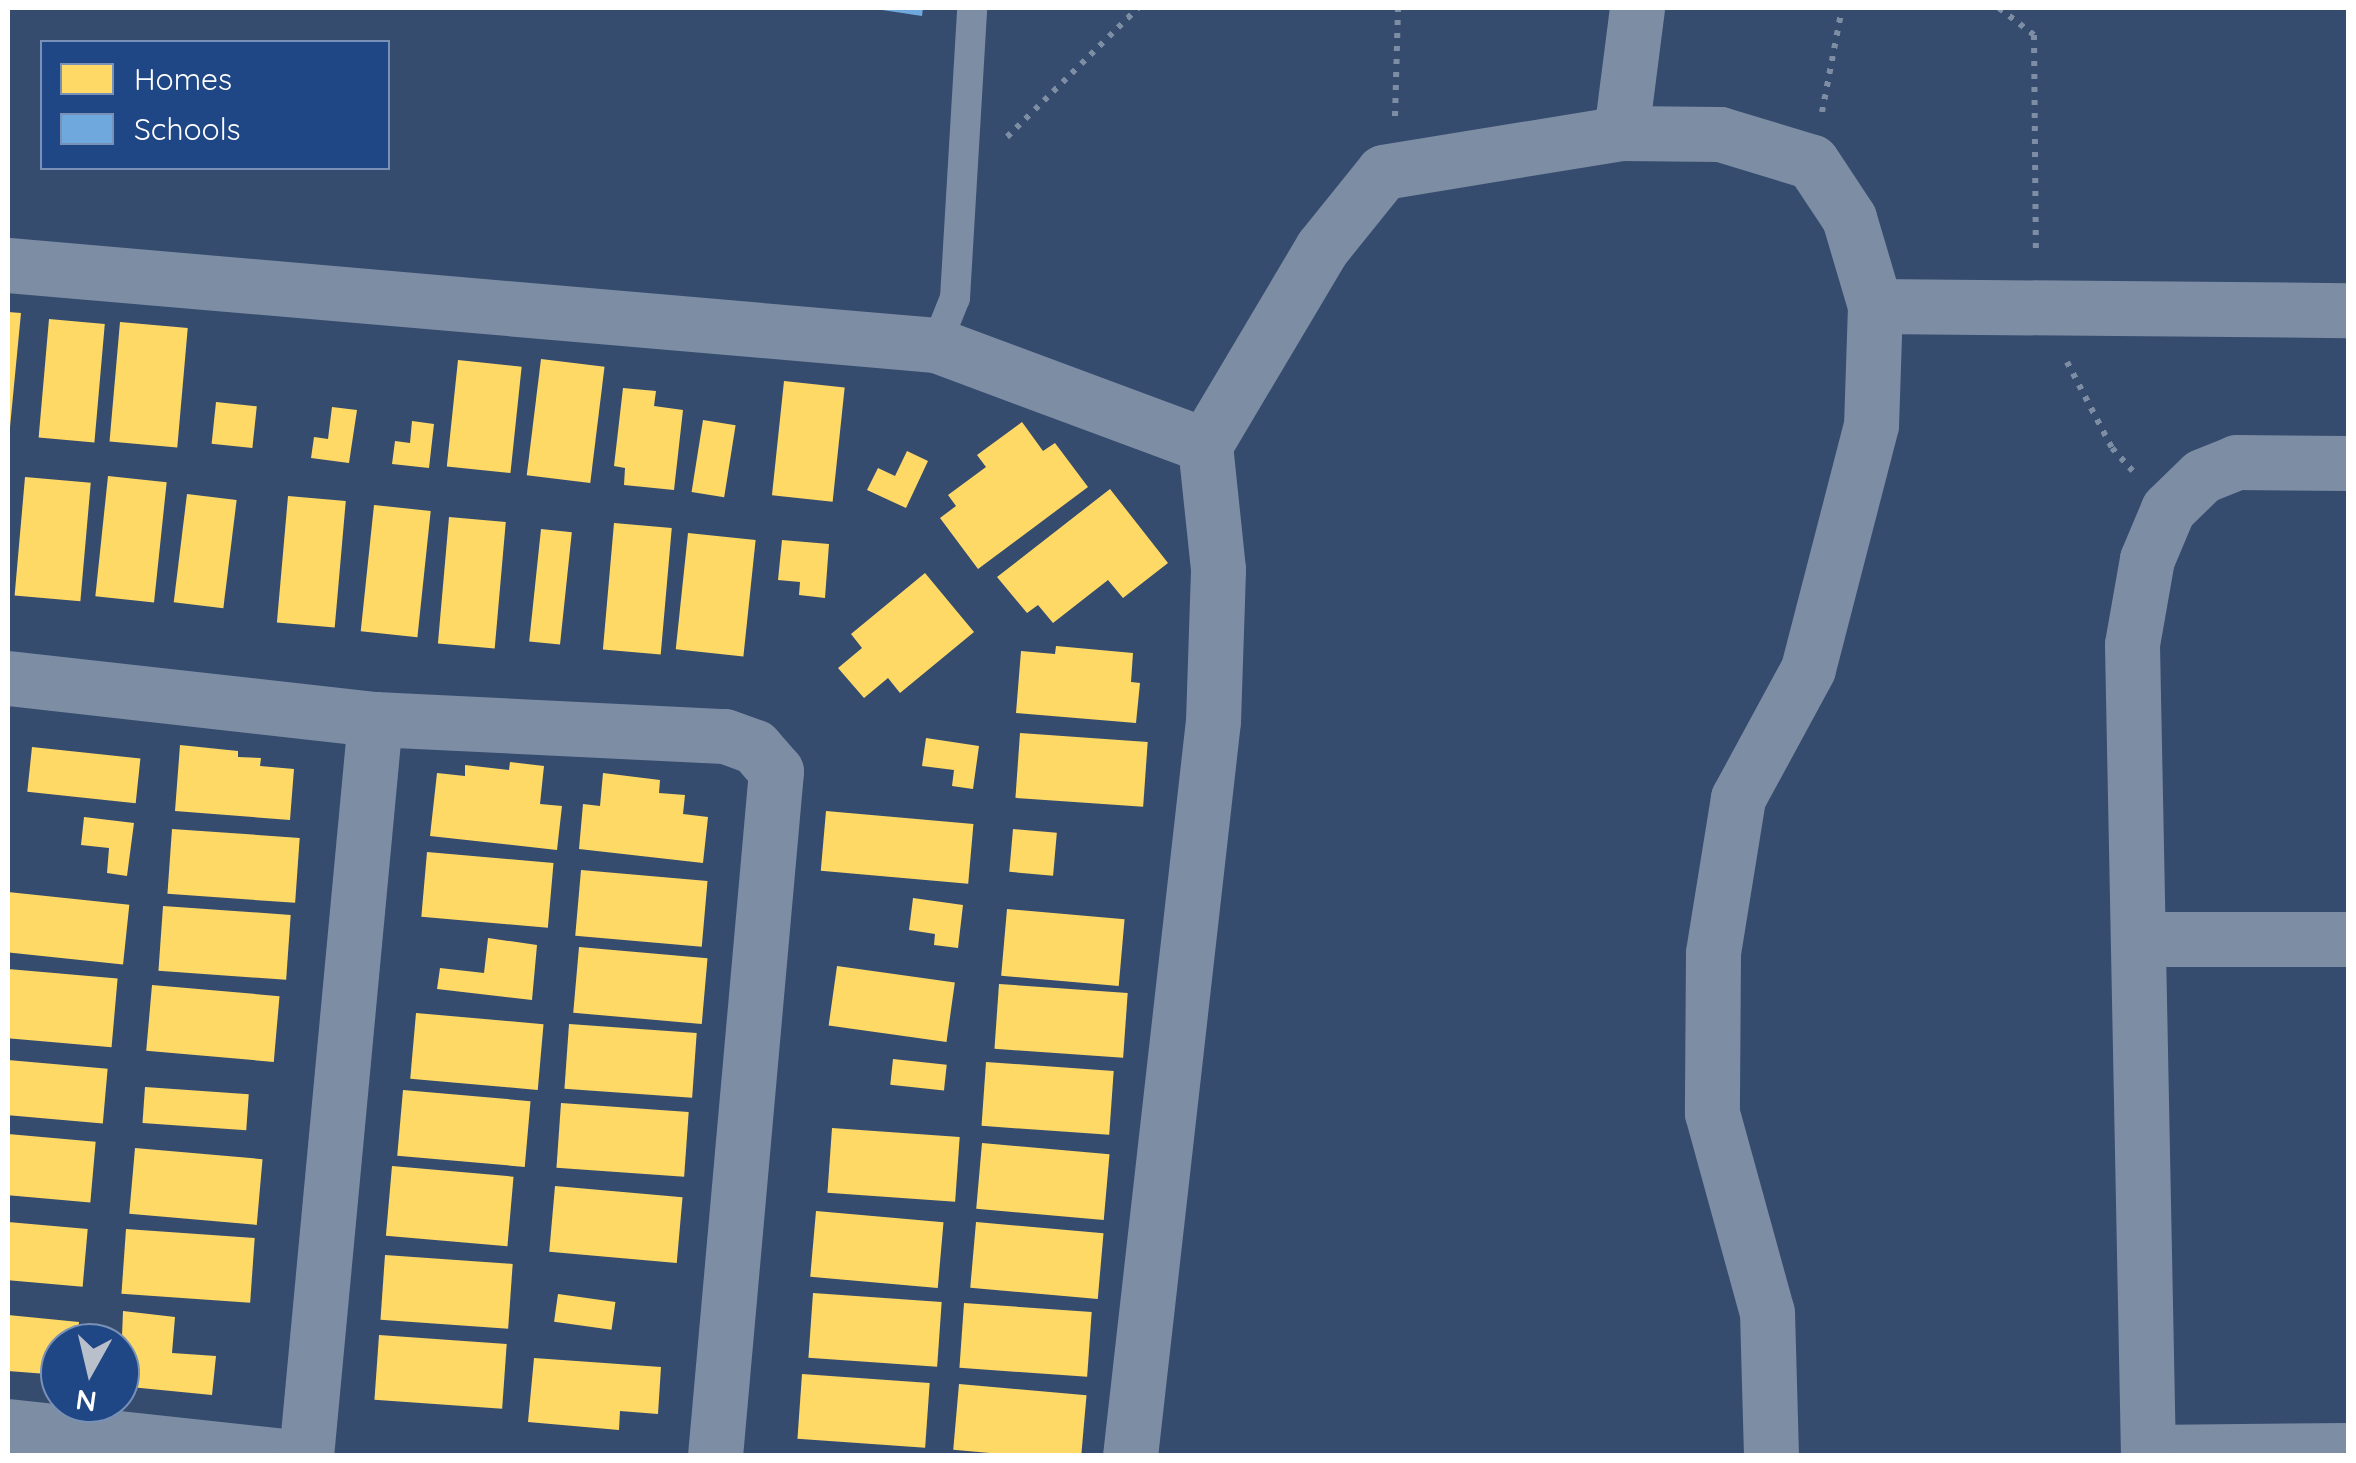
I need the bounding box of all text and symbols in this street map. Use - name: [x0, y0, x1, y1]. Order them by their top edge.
- legend: [40, 40, 390, 170]
- text: Homes: [134, 60, 232, 98]
- text: Schools: [134, 110, 241, 148]
- north arrow: [40, 1323, 140, 1423]
- text: N: [73, 1382, 99, 1420]

